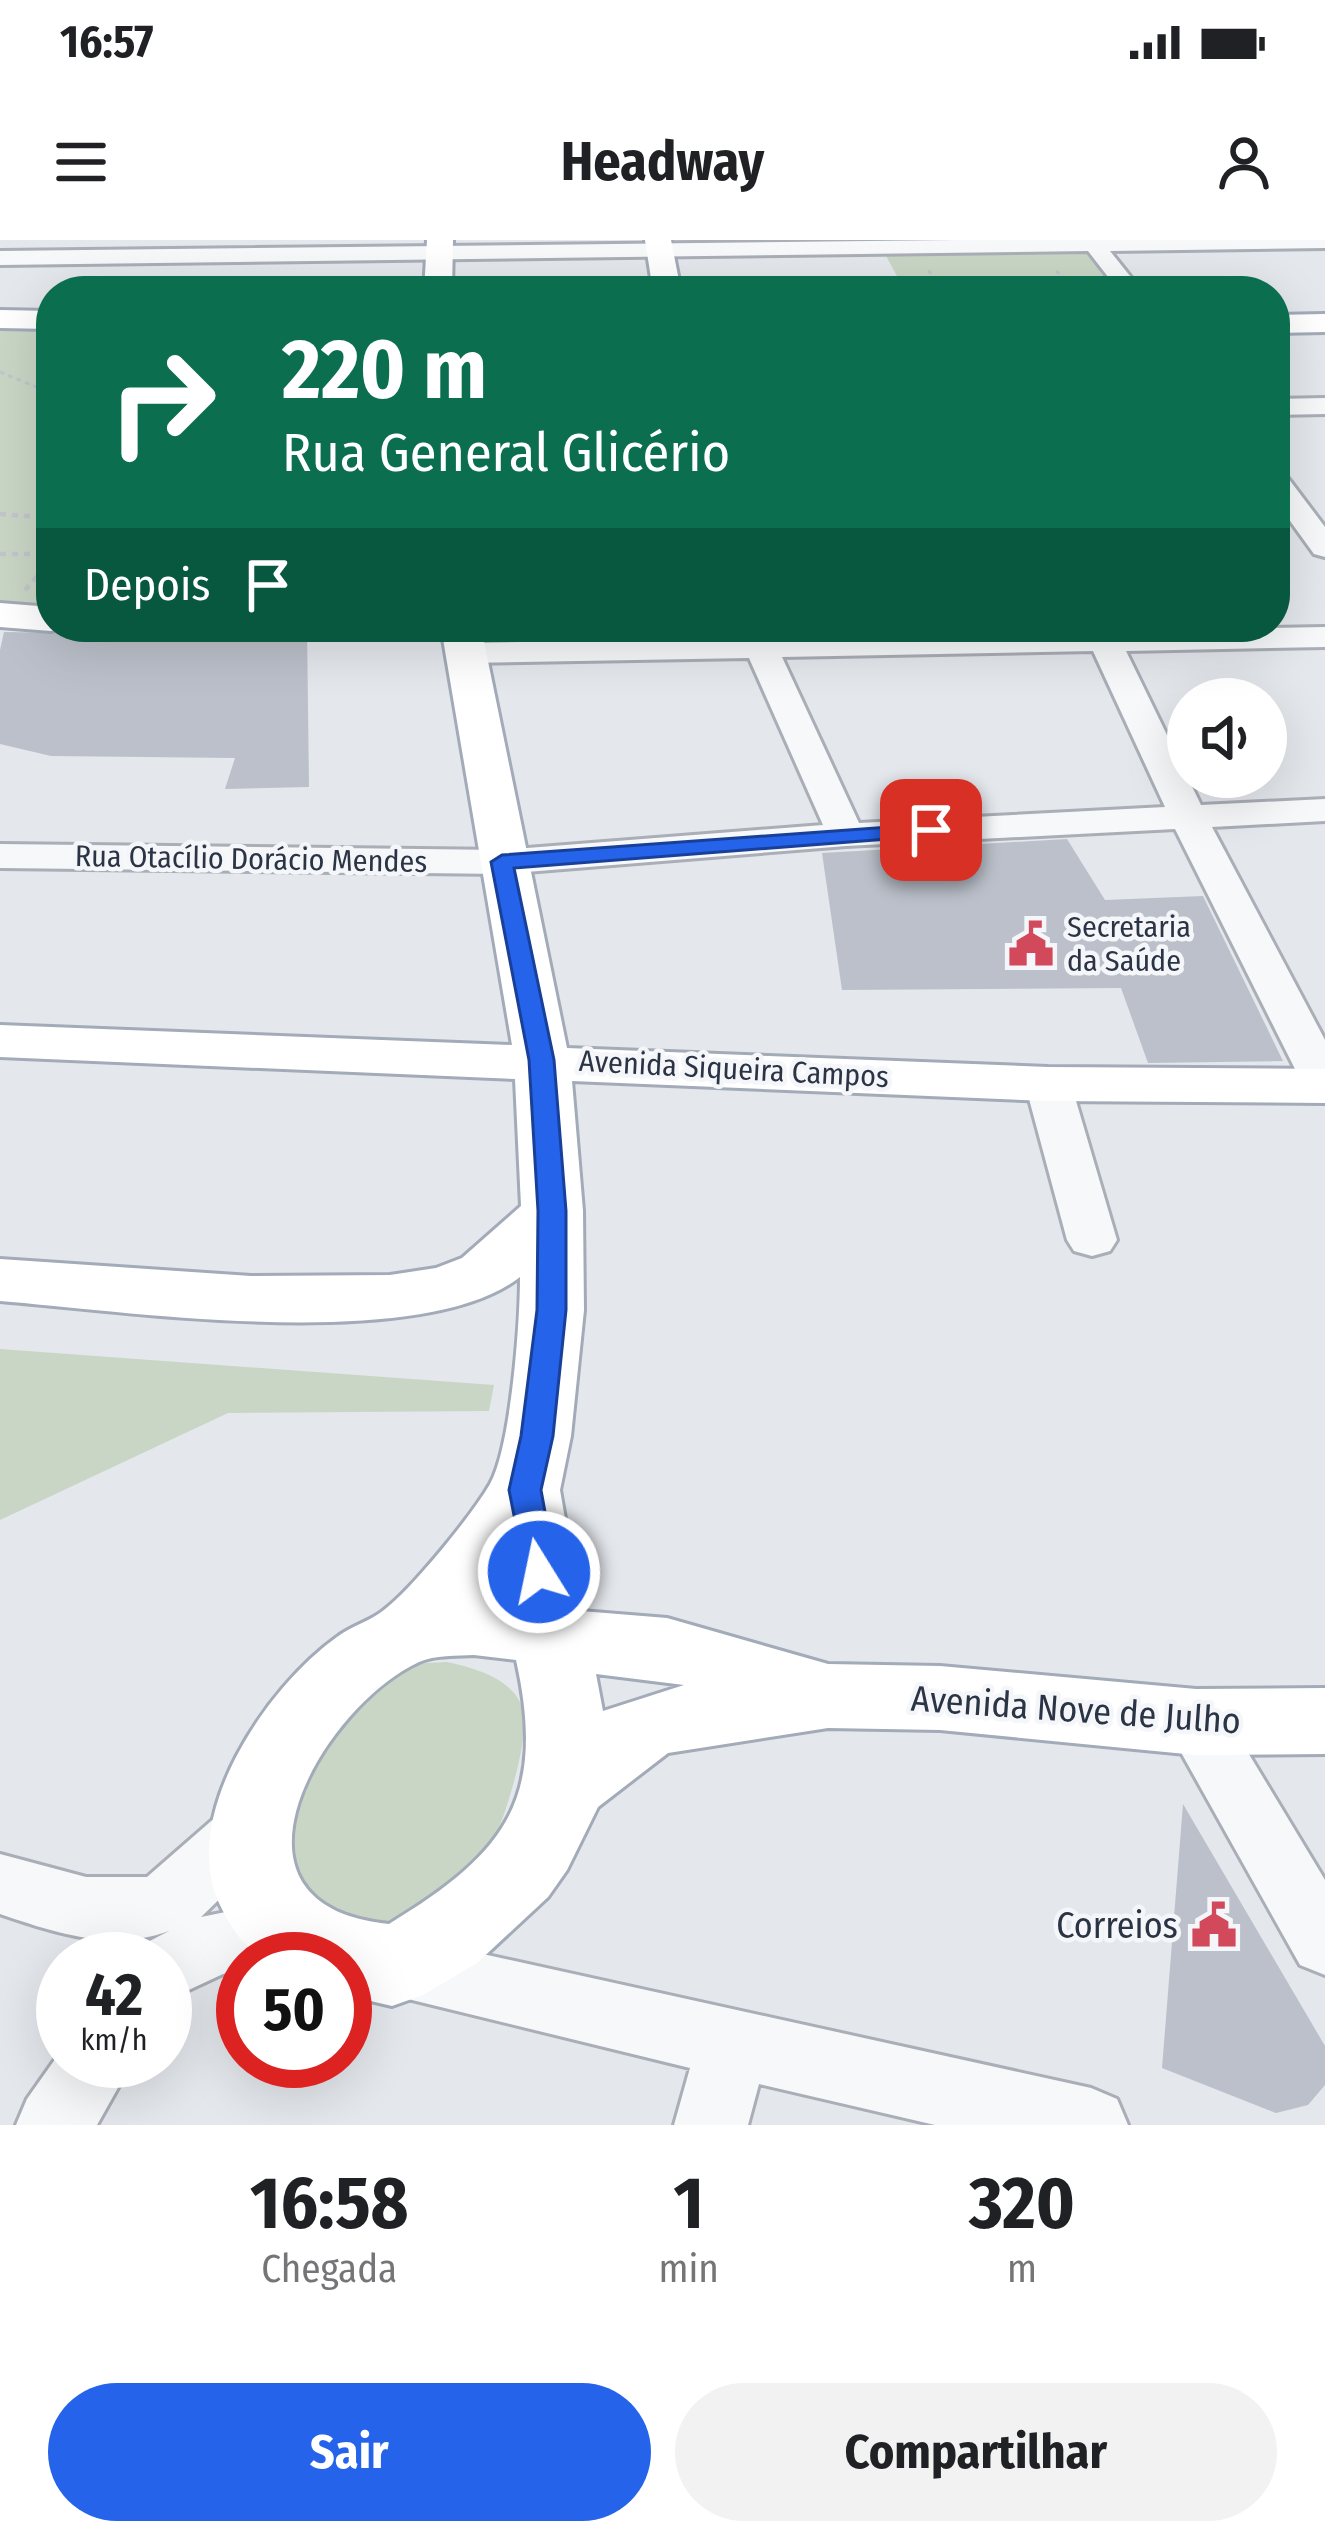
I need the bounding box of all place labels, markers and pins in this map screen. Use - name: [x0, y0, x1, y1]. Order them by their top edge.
- pin: [880, 779, 982, 881]
- place label: Secretaria da Saúde: [1067, 909, 1191, 979]
- public building icon: Secretaria da Saúde: [1006, 919, 1056, 969]
- public building icon: Correios: [1189, 1900, 1239, 1950]
- place label: Correios: [1056, 1904, 1178, 1948]

